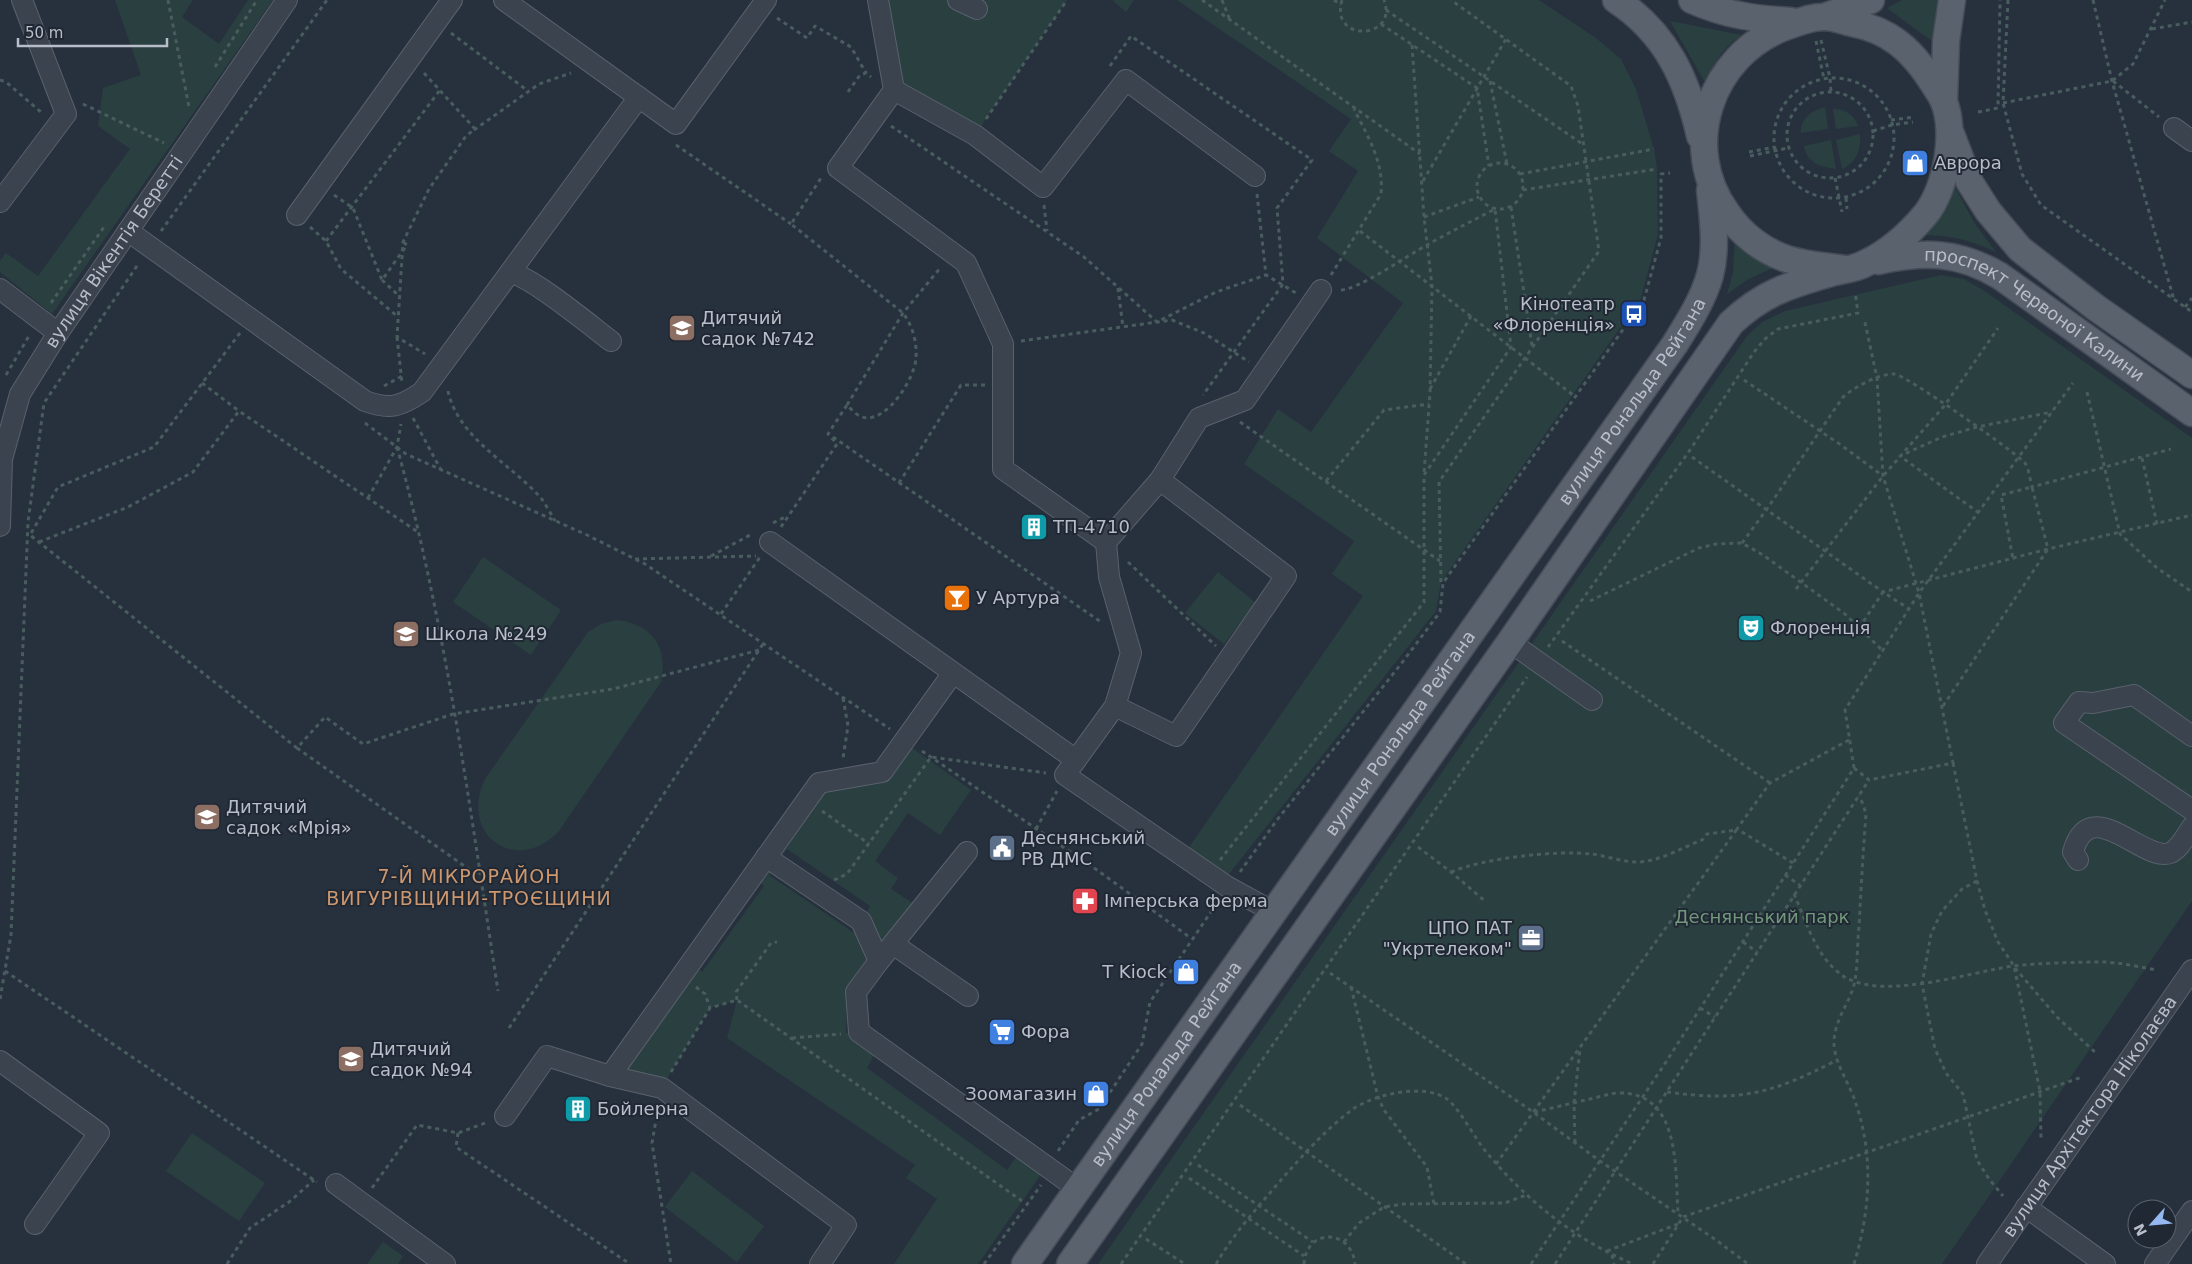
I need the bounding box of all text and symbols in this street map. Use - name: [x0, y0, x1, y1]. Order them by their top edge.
- scale bar: [18, 15, 166, 47]
- text: 50 m: [25, 24, 63, 42]
- shop icon: Аврора: [1900, 148, 1930, 178]
- street label: вулиця Вікентія Беретті: [40, 151, 187, 352]
- place label: Аврора: [1934, 152, 2002, 173]
- street label: проспект Червоної Калини: [1924, 244, 2149, 386]
- place label: Кінотеатр «Флоренція»: [1493, 293, 1615, 335]
- street label: вулиця Рональда Рейгана: [1554, 294, 1710, 509]
- bus stop icon: Кінотеатр «Флоренція»: [1619, 299, 1649, 329]
- place label: Дитячий садок №742: [701, 307, 815, 349]
- school or university icon: Дитячий садок №742: [667, 313, 697, 343]
- building icon: ТП-4710: [1019, 512, 1049, 542]
- place label: ТП-4710: [1052, 516, 1130, 537]
- bar icon: У Артура: [942, 583, 972, 613]
- place label: У Артура: [976, 587, 1060, 608]
- theatre icon: Флоренція: [1736, 613, 1766, 643]
- place label: Флоренція: [1770, 617, 1870, 638]
- school or university icon: Школа №249: [391, 619, 421, 649]
- place label: Школа №249: [425, 623, 547, 644]
- street label: вулиця Рональда Рейгана: [1320, 626, 1479, 839]
- place label: Дитячий садок «Мрія»: [226, 796, 352, 838]
- school or university icon: Дитячий садок «Мрія»: [192, 802, 222, 832]
- place label: Деснянський РВ ДМС: [1021, 827, 1145, 869]
- public building icon: Деснянський РВ ДМС: [987, 833, 1017, 863]
- district label: 7-Й МІКРОРАЙОН ВИГУРІВЩИНИ-ТРОЄЩИНИ: [326, 865, 612, 909]
- pharmacy icon: Імперська ферма: [1070, 886, 1100, 916]
- place label: Імперська ферма: [1104, 890, 1268, 911]
- park label: Деснянський парк: [1675, 906, 1850, 927]
- place label: ЦПО ПАТ "Укртелеком": [1383, 917, 1513, 959]
- office icon: ЦПО ПАТ "Укртелеком": [1516, 923, 1546, 953]
- street label: вулиця Рональда Рейгана: [1086, 957, 1246, 1170]
- shop icon: T Kiock: [1171, 957, 1201, 987]
- place label: T Kiock: [1101, 961, 1168, 982]
- street label: вулиця Архітектора Ніколаєва: [1998, 991, 2181, 1241]
- supermarket icon: Фора: [987, 1017, 1017, 1047]
- place label: Фора: [1021, 1021, 1070, 1042]
- place label: Дитячий садок №94: [370, 1038, 473, 1080]
- school or university icon: Дитячий садок №94: [336, 1044, 366, 1074]
- shop icon: Зоомагазин: [1081, 1079, 1111, 1109]
- place label: Зоомагазин: [965, 1083, 1077, 1104]
- building icon: Бойлерна: [563, 1094, 593, 1124]
- place label: Бойлерна: [597, 1098, 689, 1119]
- north arrow: [2127, 1199, 2177, 1249]
- text: N: [2131, 1221, 2150, 1239]

